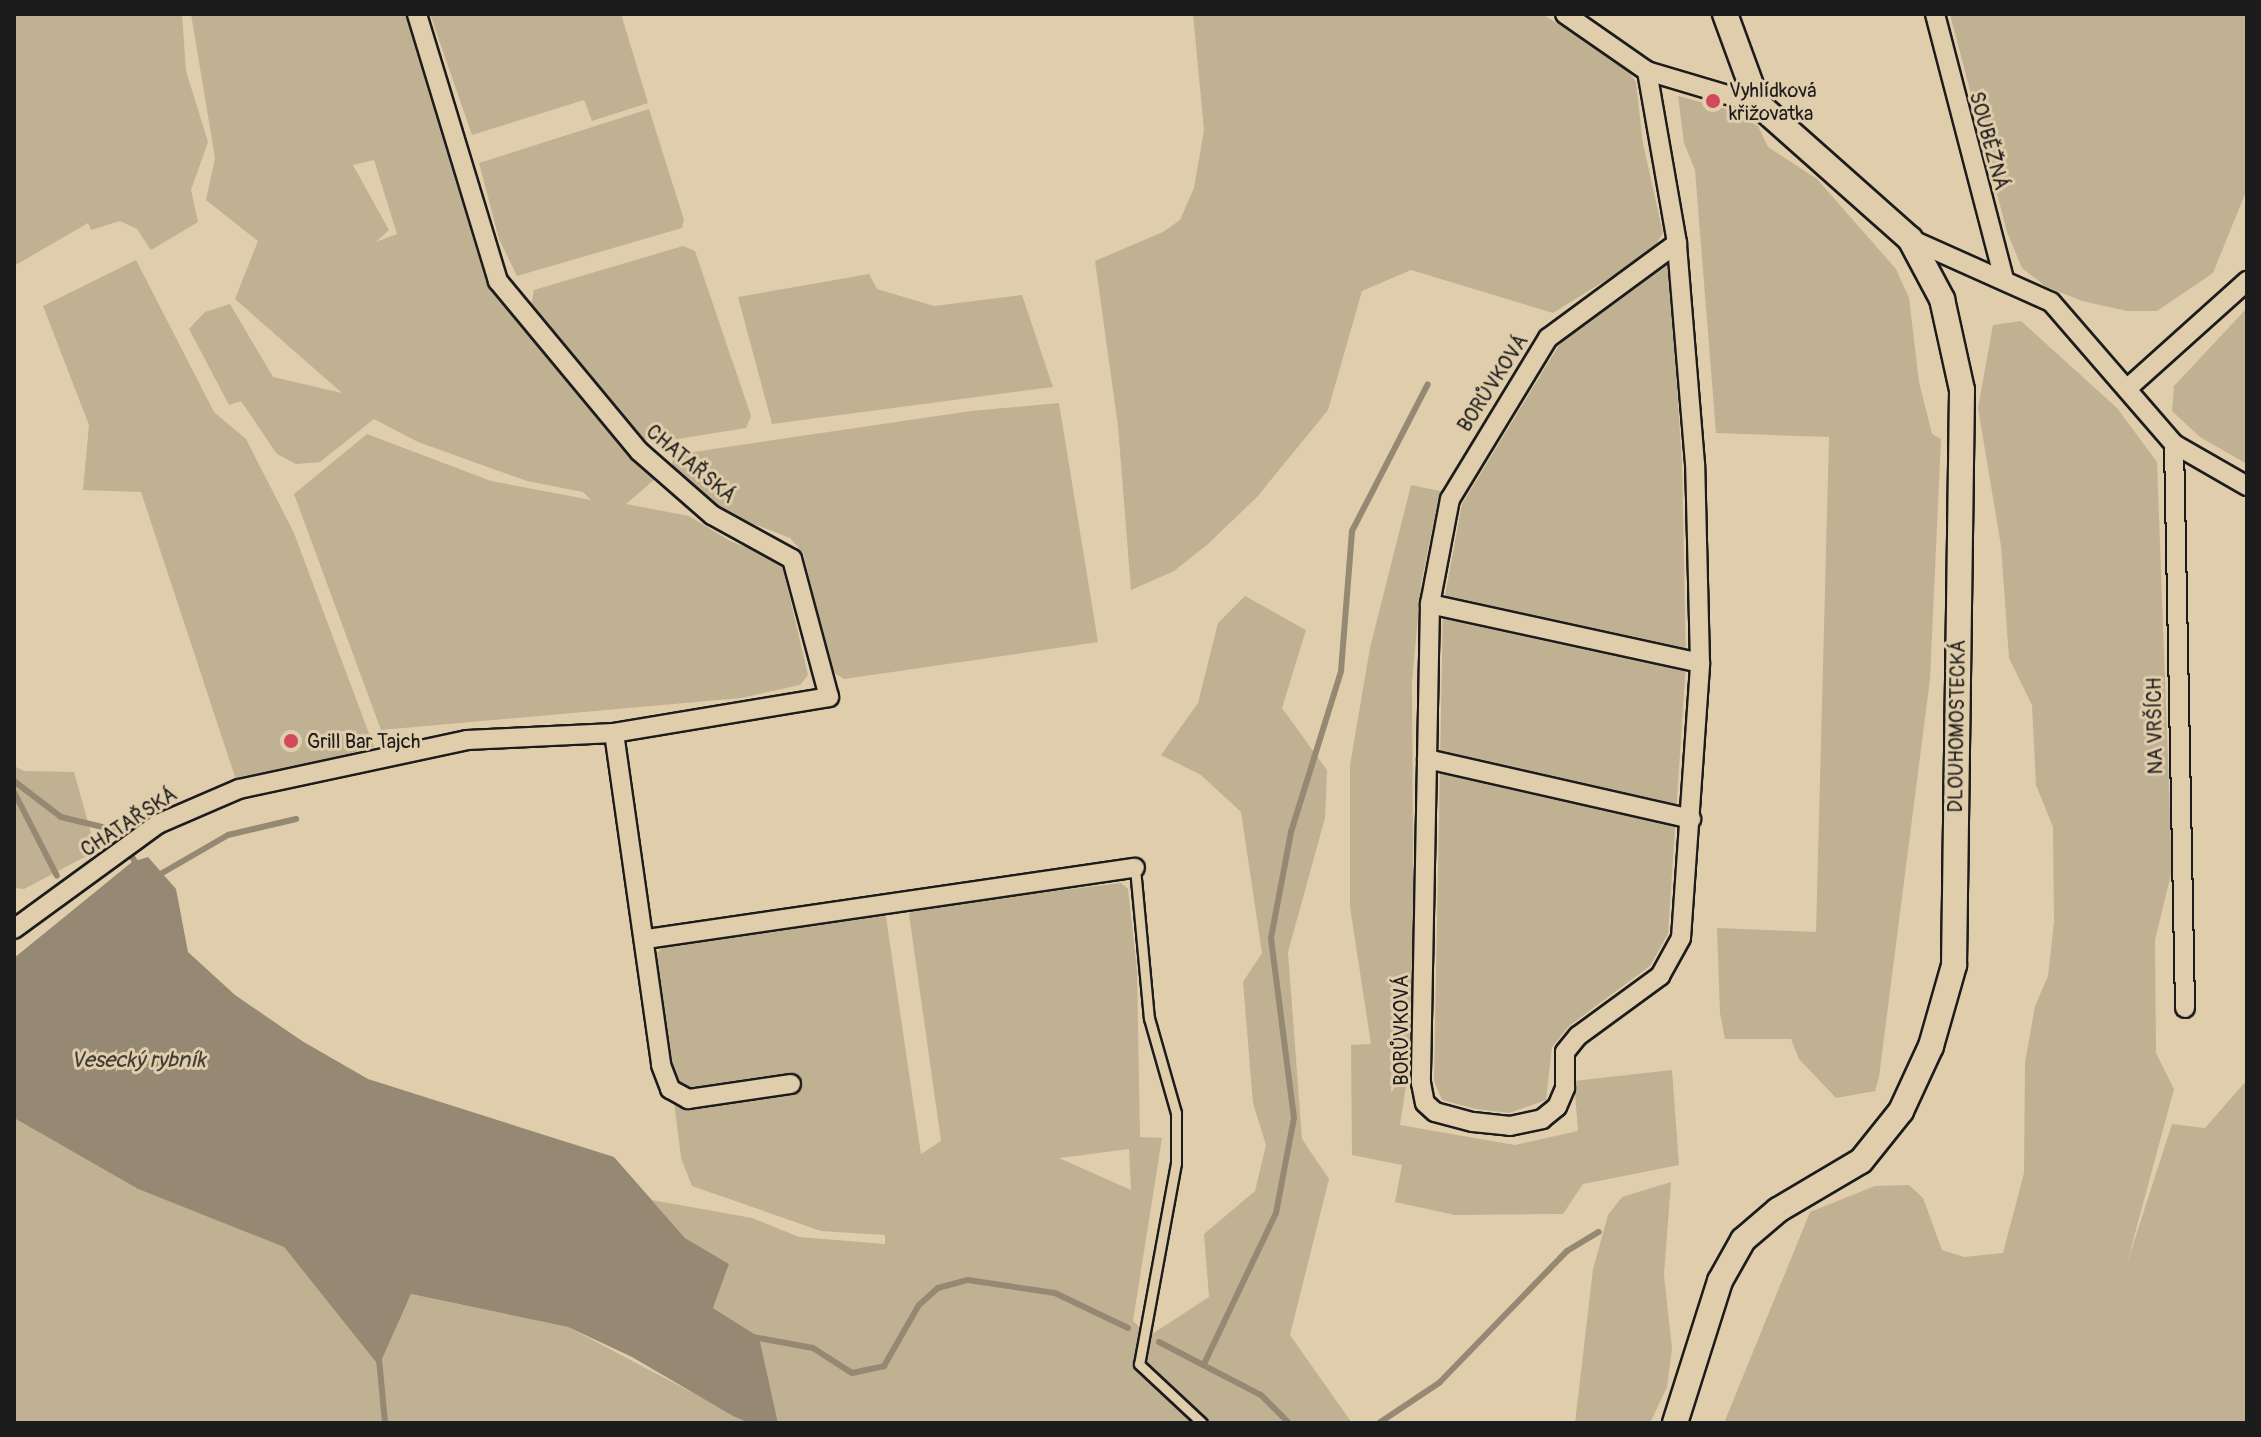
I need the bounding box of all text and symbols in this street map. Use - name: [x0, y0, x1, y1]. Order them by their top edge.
- place label: Vyhlídková křižovatka: [1729, 78, 1816, 125]
- street label: SOUBĚŽNÁ: [1964, 89, 2014, 193]
- marker: Vyhlídková křižovatka: [1704, 92, 1722, 110]
- street label: BORŮVKOVÁ: [1453, 330, 1533, 436]
- street label: CHATAŘSKÁ: [641, 420, 741, 508]
- street label: DLOUHOMOSTECKÁ: [1943, 639, 1971, 813]
- street label: NA VRŠÍCH: [2142, 677, 2168, 775]
- place label: Grill Bar Tajch: [307, 729, 420, 753]
- marker: Grill Bar Tajch: [282, 732, 300, 750]
- street label: CHATAŘSKÁ: [76, 782, 182, 862]
- street label: BORŮVKOVÁ: [1389, 974, 1413, 1086]
- water label: Vesecký rybník: [70, 1048, 206, 1074]

